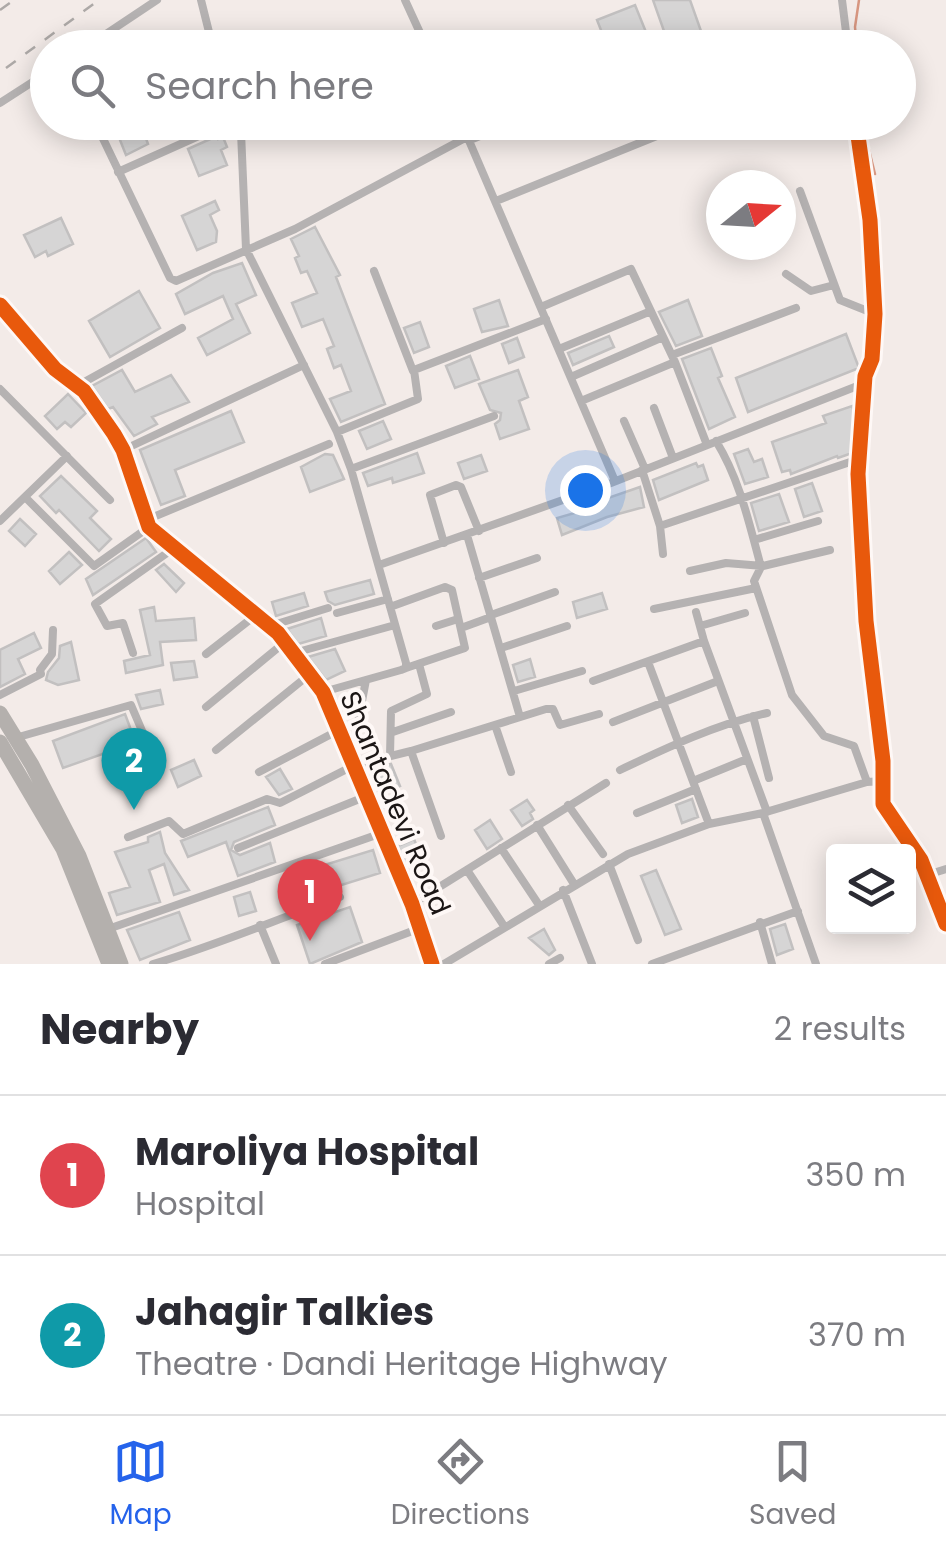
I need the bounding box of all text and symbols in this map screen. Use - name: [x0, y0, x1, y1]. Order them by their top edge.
- search box: [30, 30, 916, 140]
- icon: search: [65, 58, 120, 113]
- text: Search here: [145, 59, 374, 112]
- north arrow: [706, 170, 796, 260]
- your location: [560, 465, 611, 516]
- street label: Shantadevi Road: [330, 685, 460, 921]
- pin: 2: [102, 728, 166, 810]
- map controls: [826, 844, 916, 934]
- button: layers: [826, 844, 916, 934]
- pin: 1: [278, 858, 342, 941]
- text: Nearby: [40, 1000, 199, 1059]
- text: 2 results: [774, 1006, 906, 1051]
- text: Maroliya Hospital: [135, 1125, 479, 1178]
- text: 1: [66, 1152, 79, 1197]
- text: 350 m: [805, 1152, 906, 1197]
- text: Hospital: [135, 1181, 265, 1226]
- text: Jahagir Talkies: [135, 1285, 434, 1338]
- text: 2: [63, 1312, 82, 1357]
- text: 370 m: [808, 1312, 906, 1357]
- text: Theatre · Dandi Heritage Highway: [135, 1341, 667, 1386]
- tab: Map: [110, 1434, 172, 1536]
- tab: Directions: [391, 1434, 530, 1536]
- tab: Saved: [749, 1434, 836, 1536]

